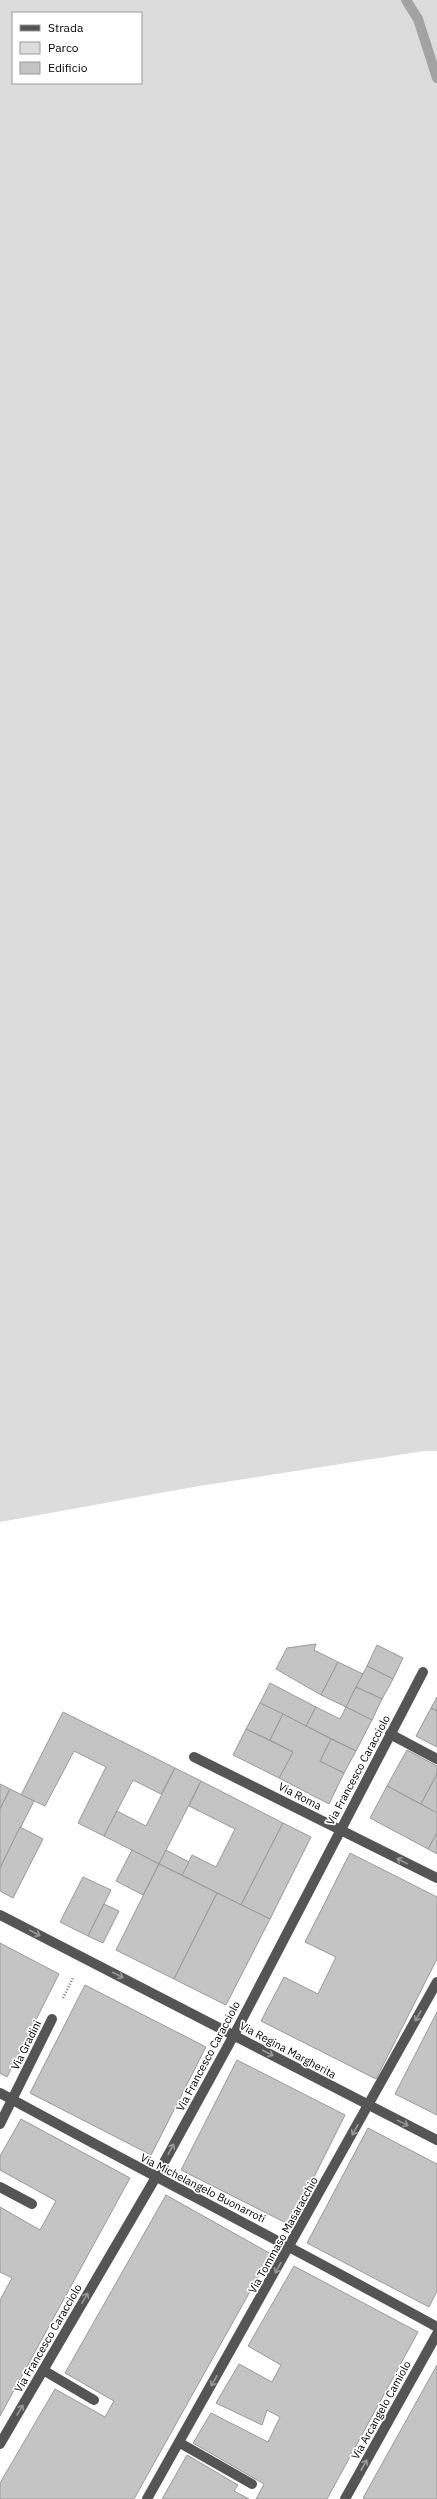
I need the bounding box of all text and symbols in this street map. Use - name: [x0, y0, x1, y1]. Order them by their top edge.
- legend: [12, 12, 142, 84]
- text: Strada: [48, 20, 84, 35]
- text: Parco: [48, 40, 79, 55]
- text: Edificio: [48, 60, 88, 75]
- street label: Via Francesco Caracciolo: [323, 1713, 393, 1827]
- street label: Via Roma: [276, 1779, 324, 1813]
- one-way arrow: [396, 1857, 408, 1864]
- one-way arrow: [29, 1930, 41, 1937]
- one-way arrow: [111, 1972, 123, 1979]
- street label: Via Francesco Caracciolo: [173, 1999, 243, 2113]
- one-way arrow: [414, 2010, 422, 2022]
- street label: Via Gradini: [8, 2018, 44, 2072]
- street label: Via Regina Margherita: [237, 2019, 339, 2081]
- one-way arrow: [262, 2050, 274, 2057]
- one-way arrow: [396, 2120, 408, 2127]
- one-way arrow: [351, 2124, 359, 2136]
- one-way arrow: [168, 2143, 176, 2155]
- street label: Via Michelangelo Buonarroti: [138, 2150, 268, 2226]
- street label: Via Tommaso Masaracchio: [245, 2174, 321, 2296]
- one-way arrow: [274, 2262, 282, 2274]
- street label: Via Francesco Caracciolo: [11, 2281, 85, 2395]
- one-way arrow: [82, 2292, 90, 2304]
- street label: Via Arcangelo Camiolo: [348, 2358, 414, 2462]
- one-way arrow: [210, 2375, 218, 2387]
- one-way arrow: [16, 2404, 24, 2416]
- one-way arrow: [361, 2459, 369, 2471]

